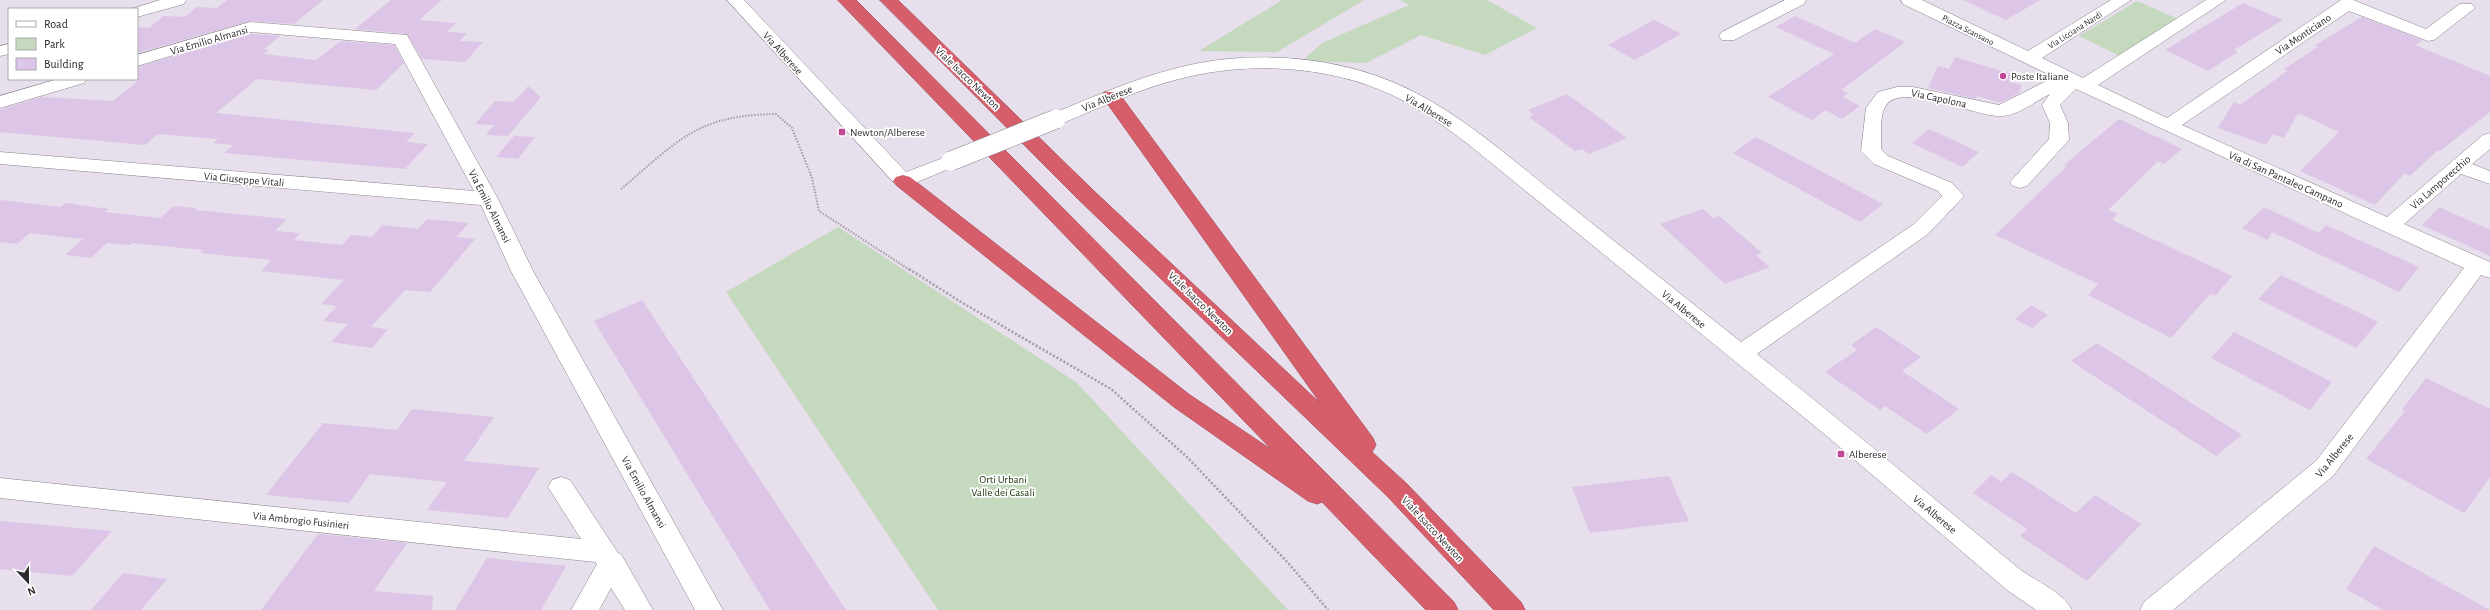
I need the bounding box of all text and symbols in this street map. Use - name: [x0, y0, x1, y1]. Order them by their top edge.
- legend: [8, 8, 138, 80]
- street label: Via Licciana Nardi: [2047, 10, 2104, 51]
- street label: Via Monticiano: [2274, 12, 2333, 57]
- street label: Piazza Scansano: [1940, 14, 1996, 48]
- text: Road: [44, 18, 68, 30]
- street label: Via Emilio Almansi: [169, 24, 249, 57]
- street label: Via Alberese: [761, 30, 805, 77]
- text: Park: [44, 38, 65, 50]
- street label: Viale Isacco Newton: [933, 45, 1002, 112]
- text: Building: [44, 58, 84, 70]
- marker: Poste Italiane: [1998, 71, 2008, 81]
- place label: Poste Italiane: [2011, 71, 2069, 82]
- street label: Via Alberese: [1080, 83, 1134, 114]
- street label: Via Capolona: [1910, 87, 1968, 110]
- street label: Via Alberese: [1403, 92, 1454, 129]
- marker: Newton/Alberese: [837, 127, 847, 137]
- place label: Newton/Alberese: [850, 127, 925, 138]
- street label: Via di San Pantaleo Campano: [2227, 149, 2345, 210]
- street label: Via Lamporecchio: [2408, 153, 2473, 211]
- street label: Via Emilio Almansi: [466, 168, 513, 244]
- street label: Via Giuseppe Vitali: [203, 171, 285, 188]
- street label: Viale Isacco Newton: [1166, 270, 1235, 337]
- street label: Via Alberese: [1660, 288, 1708, 330]
- street label: Via Alberese: [2313, 431, 2355, 479]
- marker: Alberese: [1836, 449, 1846, 459]
- place label: Alberese: [1849, 449, 1887, 460]
- street label: Via Emilio Almansi: [619, 454, 668, 530]
- park label: Orti Urbani Valle dei Casali: [971, 474, 1035, 498]
- street label: Via Alberese: [1911, 493, 1959, 536]
- street label: Viale Isacco Newton: [1400, 494, 1466, 564]
- street label: Via Ambrogio Fusinieri: [252, 510, 350, 531]
- north arrow: [8, 562, 48, 602]
- text: N: [26, 584, 37, 597]

